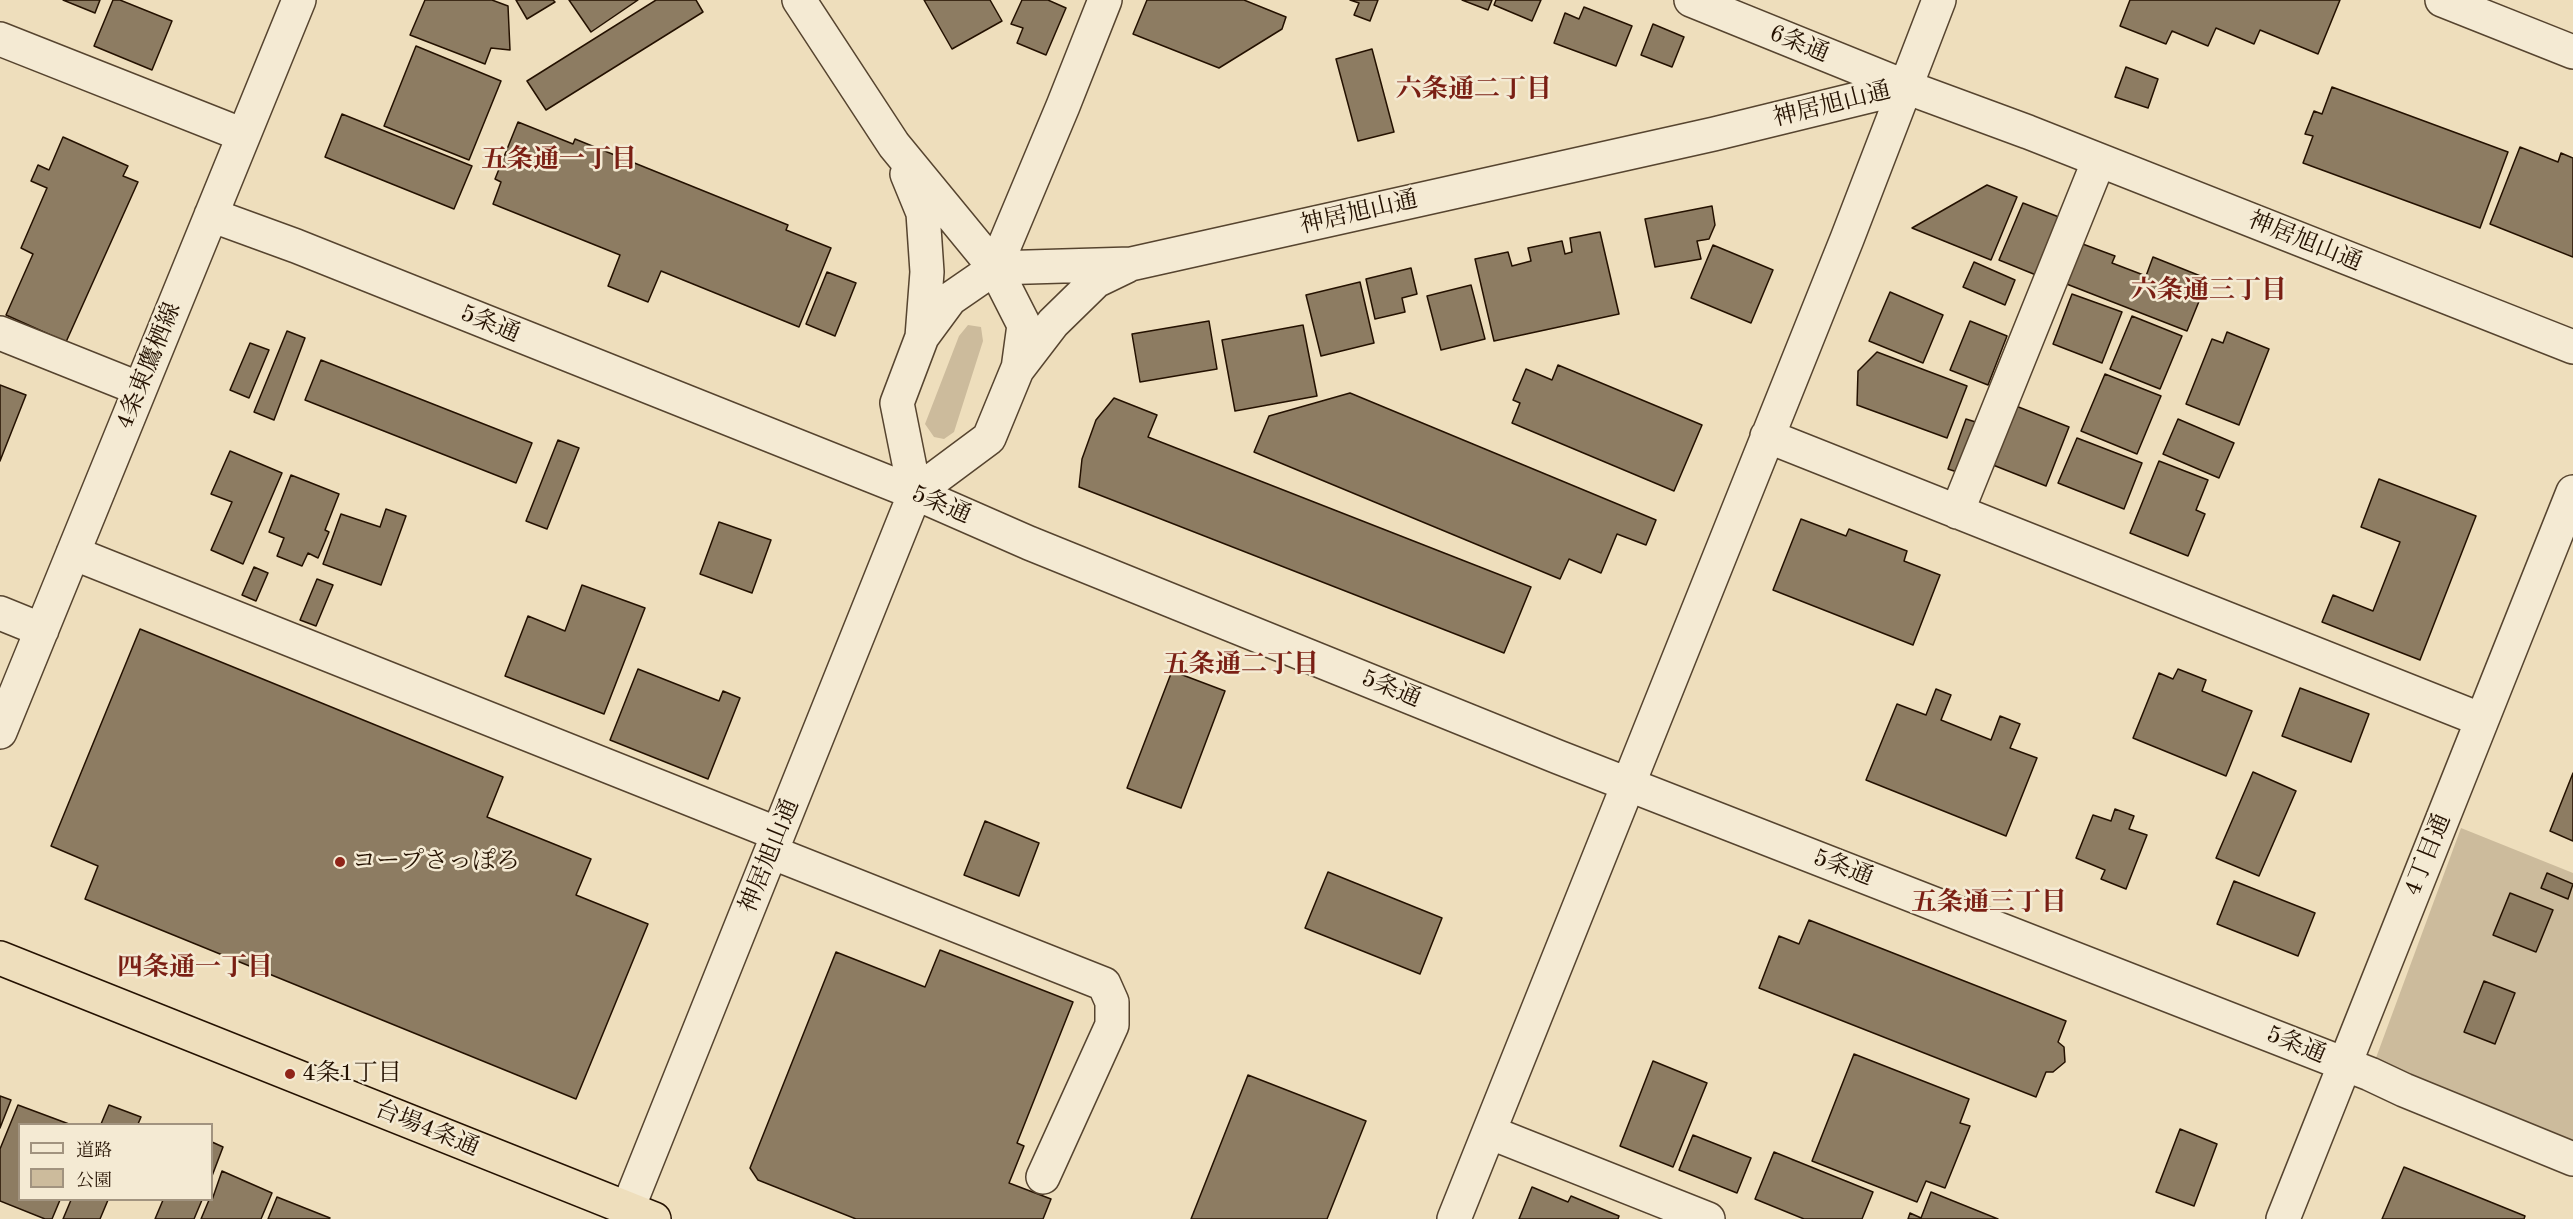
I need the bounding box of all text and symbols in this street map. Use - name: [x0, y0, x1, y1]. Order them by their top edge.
- street label: 6条通: [1765, 19, 1833, 69]
- district label: 六条通二丁目: [1396, 74, 1552, 106]
- street label: 神居旭山通: [1770, 77, 1894, 133]
- district label: 五条通一丁目: [481, 144, 637, 176]
- street label: 神居旭山通: [1297, 185, 1421, 241]
- street label: 神居旭山通: [2244, 206, 2366, 278]
- district label: 六条通三丁目: [2131, 275, 2287, 307]
- street label: 4条東鷹栖線: [111, 299, 187, 433]
- street label: 5条通: [456, 299, 524, 349]
- street label: 5条通: [907, 480, 975, 530]
- district label: 五条通二丁目: [1163, 649, 1319, 681]
- street label: 5条通: [1357, 664, 1425, 714]
- street label: 神居旭山通: [734, 795, 806, 917]
- street label: 4丁目通: [2399, 810, 2457, 900]
- street label: 5条通: [1809, 843, 1877, 893]
- place label: コープさっぽろ: [352, 848, 520, 876]
- marker: コープさっぽろ: [333, 855, 347, 869]
- district label: 五条通三丁目: [1911, 887, 2067, 919]
- district label: 四条通一丁目: [117, 952, 273, 984]
- street label: 5条通: [2262, 1020, 2330, 1070]
- place label: 4条1丁目: [302, 1060, 402, 1088]
- marker: 4条1丁目: [283, 1067, 297, 1081]
- street label: 台場4条通: [371, 1095, 483, 1163]
- legend: [18, 1123, 213, 1201]
- text: 道路: [76, 1142, 112, 1160]
- text: 公園: [76, 1172, 112, 1190]

